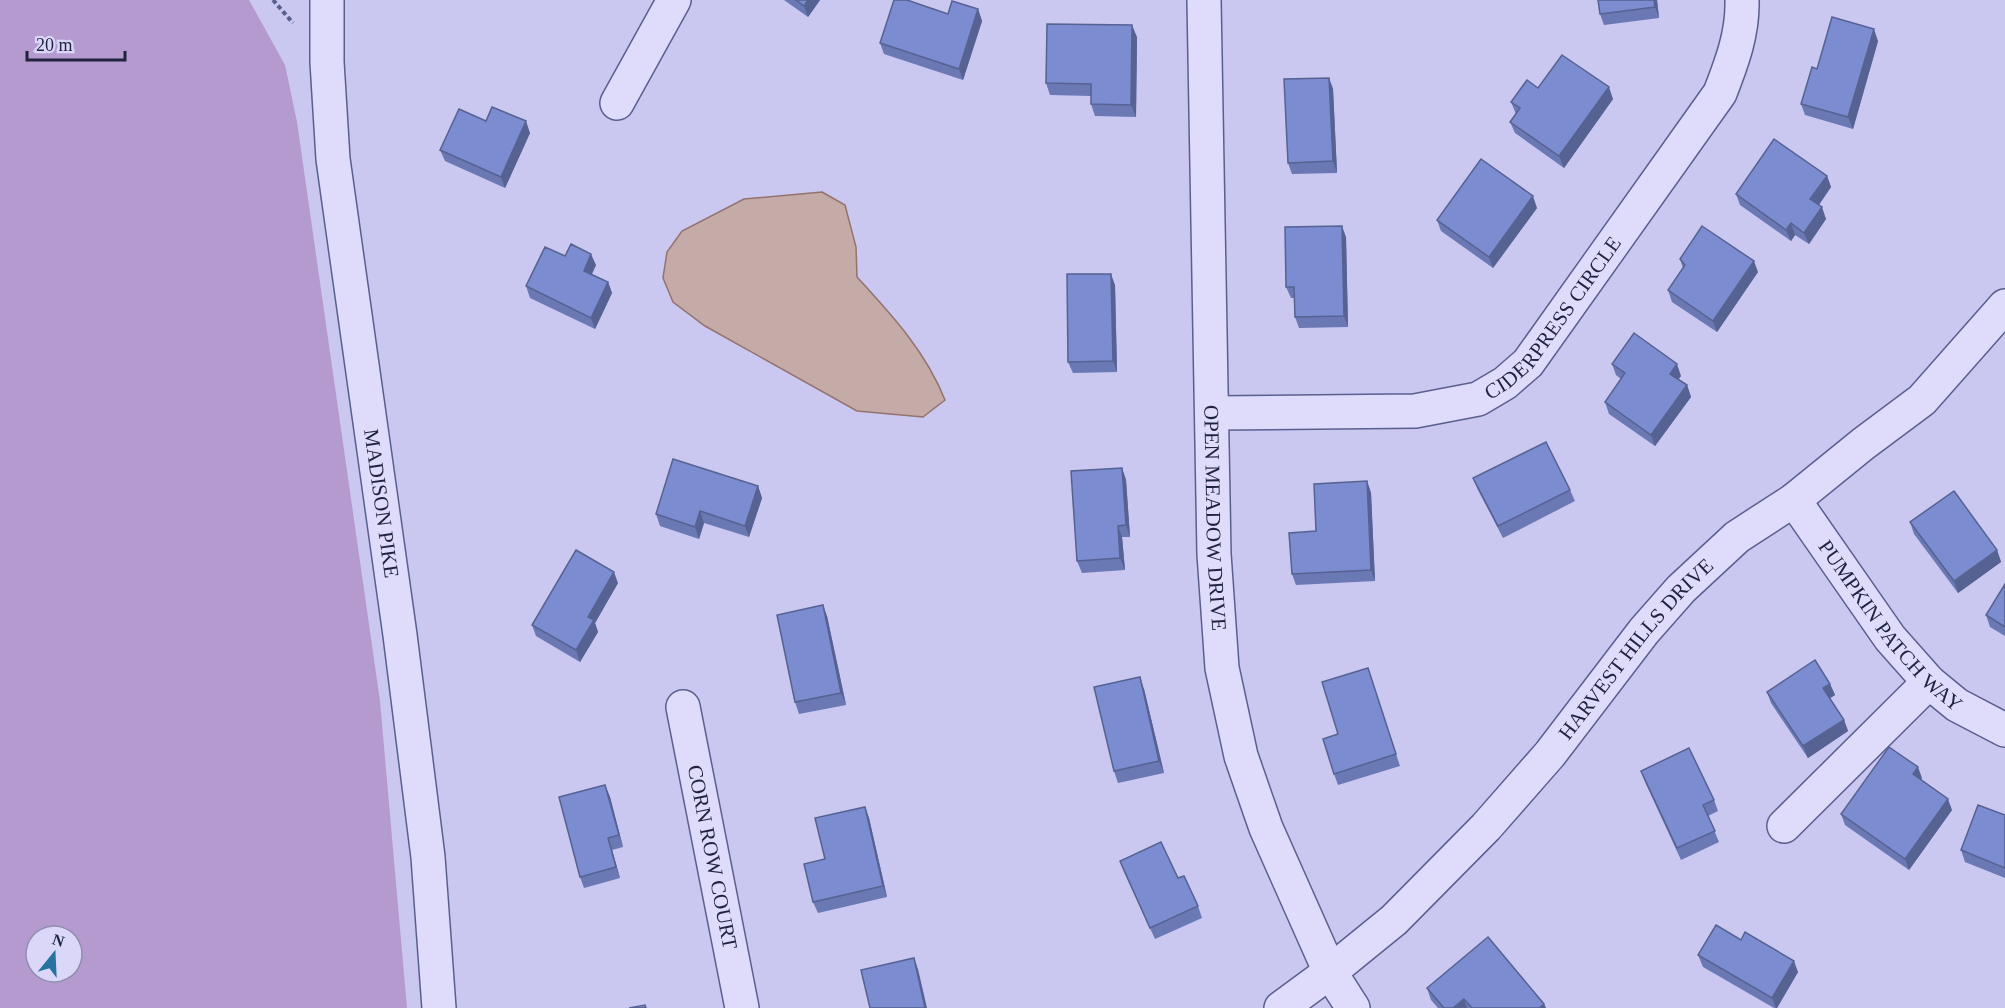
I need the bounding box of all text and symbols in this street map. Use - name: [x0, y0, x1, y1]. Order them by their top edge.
- scale bar: [27, 24, 124, 62]
- text: 20 m: [36, 35, 73, 55]
- street label: CIDERPRESS CIRCLE: [1480, 232, 1626, 405]
- street label: OPEN MEADOW DRIVE: [1199, 405, 1231, 632]
- street label: MADISON PIKE: [359, 427, 404, 579]
- street label: PUMPKIN PATCH WAY: [1813, 535, 1967, 716]
- street label: HARVEST HILLS DRIVE: [1553, 553, 1718, 744]
- street label: CORN ROW COURT: [683, 763, 742, 952]
- north arrow: [24, 924, 84, 984]
- text: N: [50, 930, 67, 950]

